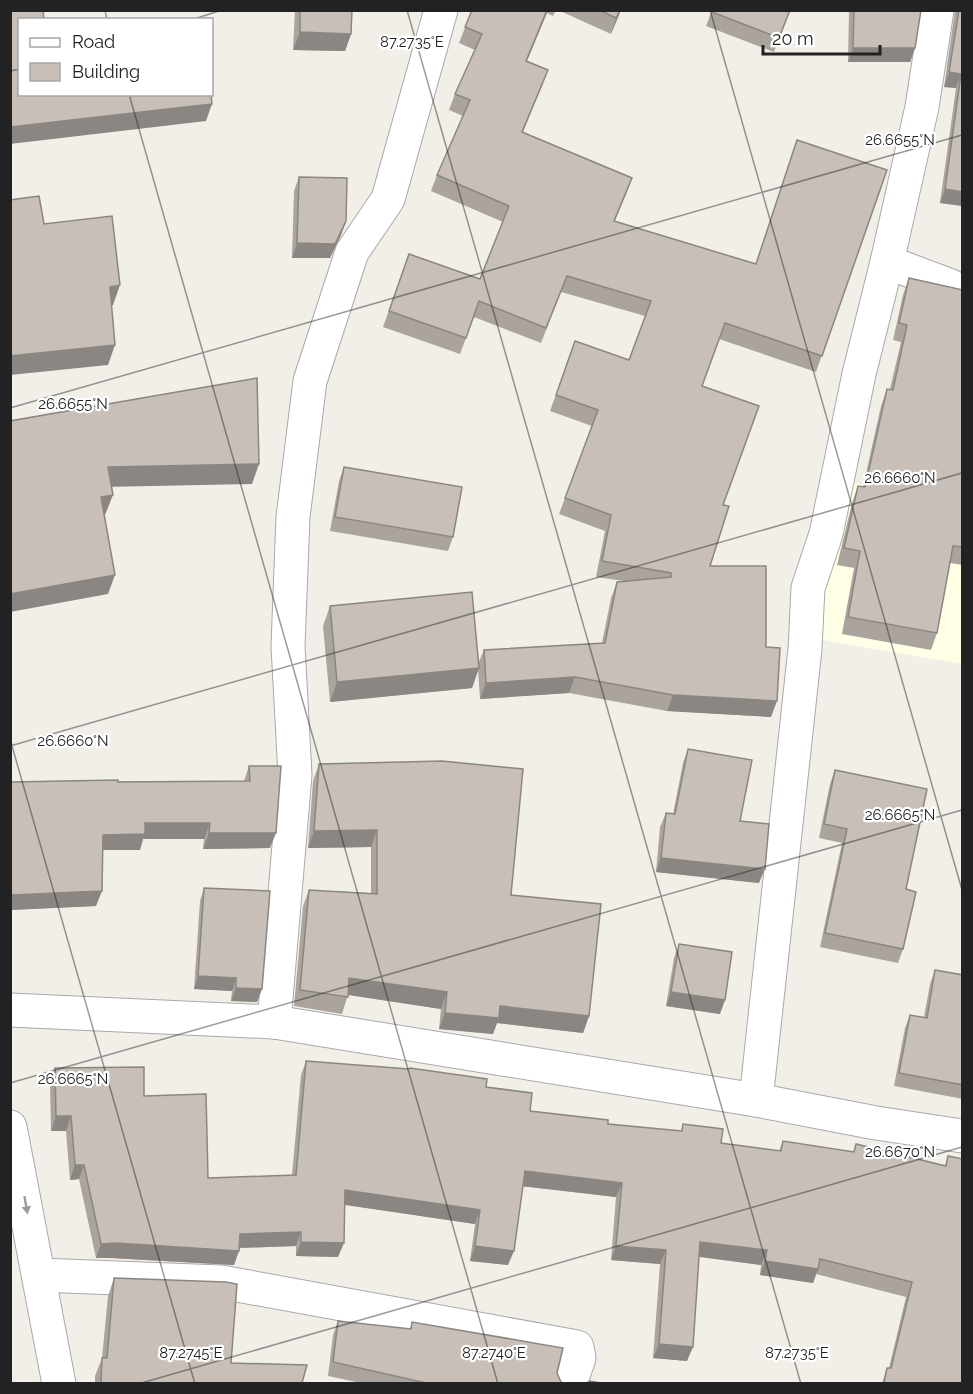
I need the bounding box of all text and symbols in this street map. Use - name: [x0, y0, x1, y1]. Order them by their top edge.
- legend: [18, 18, 213, 96]
- scale bar: [763, 18, 880, 56]
- text: 20 m: [772, 28, 814, 49]
- text: Road: [72, 31, 115, 52]
- text: 87.2735°E: [380, 33, 444, 51]
- text: Building: [72, 61, 140, 82]
- text: 26.6655°N: [865, 131, 935, 149]
- text: 26.6655°N: [38, 395, 108, 413]
- text: 26.6660°N: [864, 469, 936, 487]
- text: 26.6660°N: [37, 732, 109, 750]
- text: 26.6665°N: [865, 806, 935, 824]
- text: 26.6665°N: [38, 1070, 108, 1088]
- text: 26.6670°N: [865, 1143, 935, 1161]
- one-way arrow: [22, 1196, 31, 1215]
- text: 87.2745°E: [159, 1344, 223, 1362]
- text: 87.2740°E: [462, 1344, 526, 1362]
- text: 87.2735°E: [765, 1344, 829, 1362]

